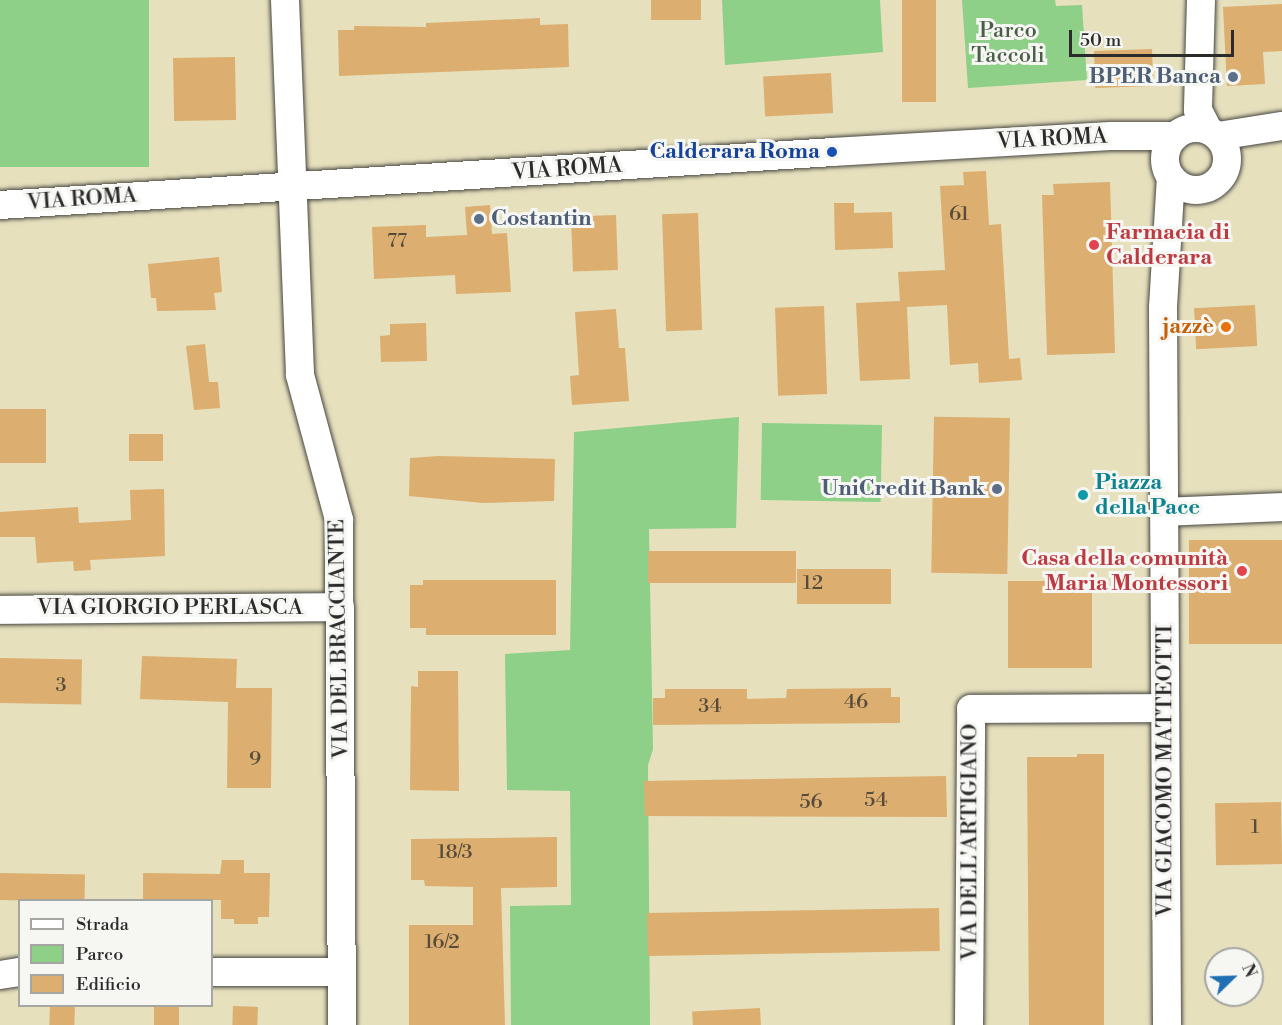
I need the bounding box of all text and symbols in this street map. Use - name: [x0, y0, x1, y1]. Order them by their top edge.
- park label: Parco Taccoli: [971, 17, 1045, 68]
- scale bar: [1072, 18, 1237, 56]
- text: 50 m: [1080, 29, 1121, 52]
- place label: BPER Banca: [1089, 64, 1221, 90]
- marker: BPER Banca: [1226, 70, 1240, 84]
- street label: VIA ROMA: [996, 123, 1108, 155]
- place label: Calderara Roma: [649, 139, 820, 165]
- marker: Calderara Roma: [825, 145, 839, 159]
- street label: VIA ROMA: [511, 152, 623, 186]
- street label: VIA ROMA: [26, 182, 138, 216]
- house number: 61: [949, 202, 969, 226]
- place label: Costantin: [491, 206, 591, 232]
- marker: Costantin: [472, 212, 486, 226]
- place label: Farmacia di Calderara: [1106, 219, 1230, 270]
- house number: 77: [387, 229, 407, 253]
- marker: Farmacia di Calderara: [1087, 238, 1101, 252]
- place label: jazzè: [1162, 314, 1214, 340]
- marker: jazzè: [1219, 320, 1233, 334]
- place label: Piazza della Pace: [1095, 469, 1200, 520]
- place label: UniCredit Bank: [821, 476, 985, 502]
- marker: UniCredit Bank: [990, 482, 1004, 496]
- marker: Piazza della Pace: [1076, 488, 1090, 502]
- street label: VIA DEL BRACCIANTE: [324, 519, 354, 759]
- place label: Casa della comunità Maria Montessori: [1021, 545, 1228, 596]
- marker: Casa della comunità Maria Montessori: [1233, 562, 1251, 580]
- house number: 12: [803, 571, 823, 595]
- street label: VIA GIORGIO PERLASCA: [37, 595, 303, 621]
- street label: VIA GIACOMO MATTEOTTI: [1152, 625, 1178, 917]
- house number: 3: [55, 673, 67, 697]
- house number: 46: [844, 690, 868, 714]
- house number: 34: [698, 694, 722, 718]
- street label: VIA DELL'ARTIGIANO: [957, 723, 983, 961]
- house number: 9: [249, 747, 261, 771]
- house number: 54: [864, 788, 888, 812]
- house number: 56: [799, 790, 823, 814]
- house number: 1: [1251, 815, 1259, 839]
- house number: 18/3: [437, 840, 473, 864]
- legend: [18, 899, 213, 1007]
- text: Strada: [76, 913, 129, 936]
- house number: 16/2: [424, 930, 460, 954]
- text: Parco: [76, 943, 123, 966]
- north arrow: [1204, 947, 1264, 1007]
- text: N: [1237, 961, 1260, 980]
- text: Edificio: [76, 973, 141, 996]

